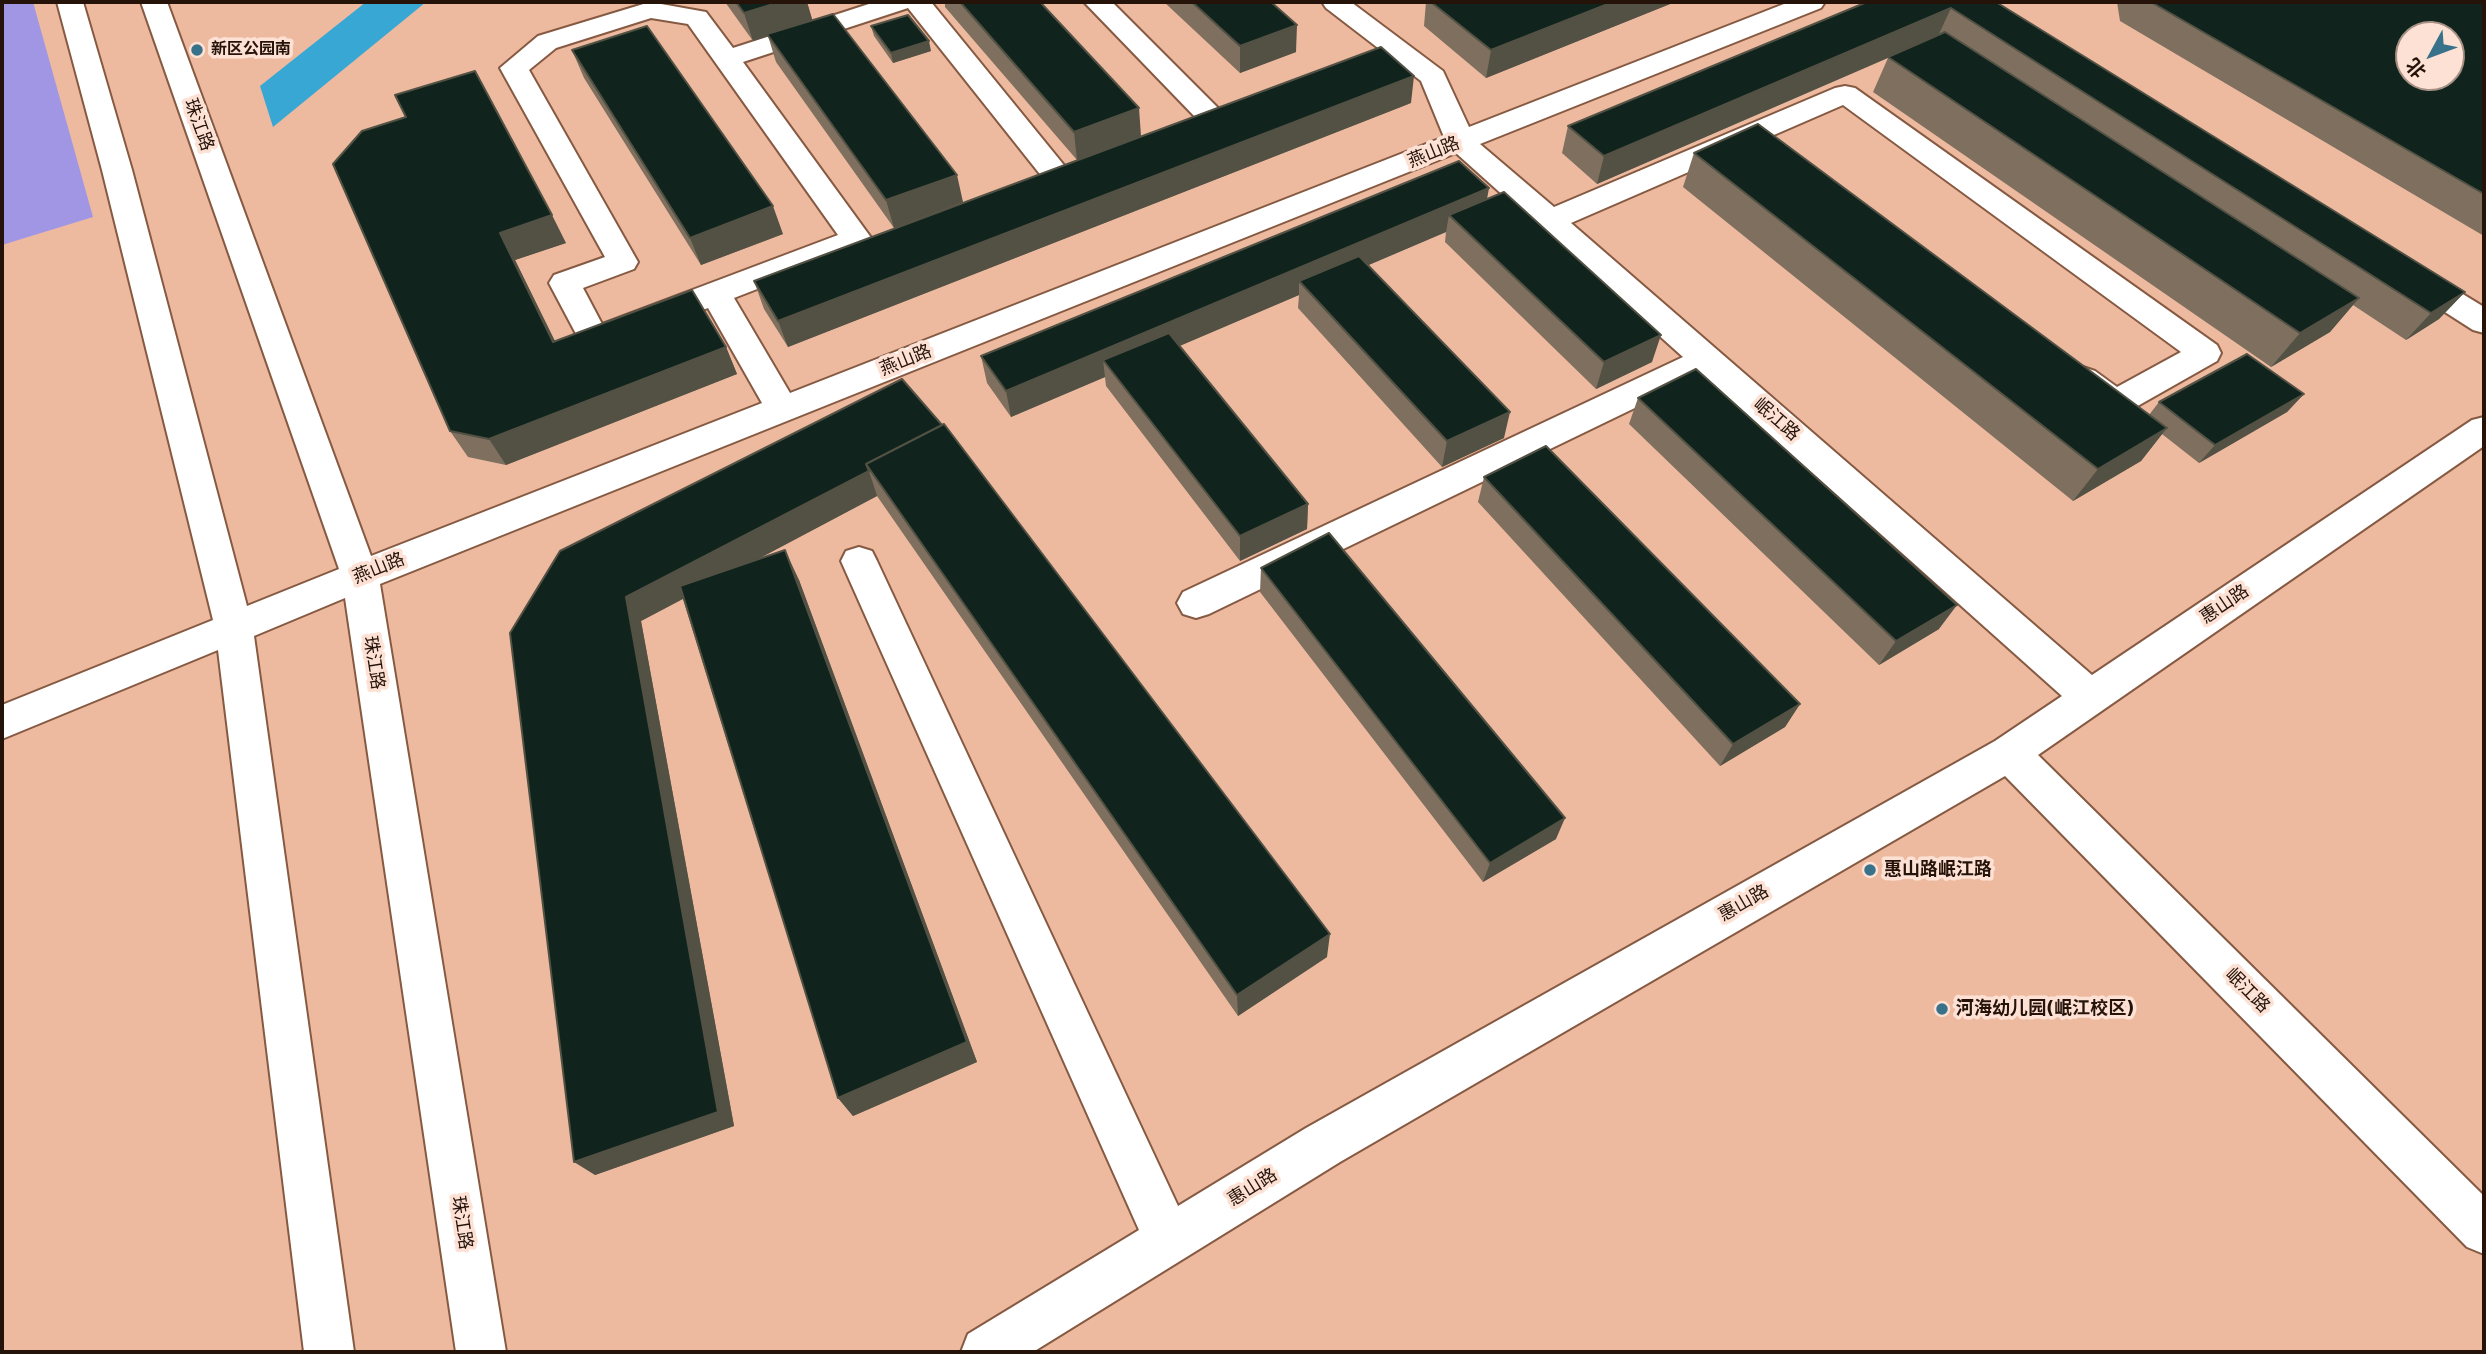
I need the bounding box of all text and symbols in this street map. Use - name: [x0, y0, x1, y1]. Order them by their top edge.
- north arrow: [2395, 21, 2465, 91]
- place label: 新区公园南: [211, 40, 291, 60]
- marker: 新区公园南: [189, 42, 205, 58]
- text: 北: [2401, 54, 2430, 83]
- street label: 珠江路: [179, 96, 217, 154]
- street label: 燕山路: [1405, 133, 1463, 173]
- street label: 燕山路: [877, 341, 935, 381]
- street label: 岷江路: [1749, 394, 1803, 446]
- street label: 燕山路: [350, 549, 408, 589]
- street label: 惠山路: [2197, 581, 2253, 629]
- street label: 珠江路: [358, 635, 388, 691]
- place label: 惠山路岷江路: [1884, 859, 1992, 881]
- marker: 惠山路岷江路: [1862, 862, 1878, 878]
- street label: 惠山路: [1715, 881, 1773, 927]
- street label: 岷江路: [2220, 964, 2274, 1018]
- place label: 河海幼儿园(岷江校区): [1956, 998, 2134, 1020]
- marker: 河海幼儿园(岷江校区): [1934, 1001, 1950, 1017]
- street label: 惠山路: [1224, 1165, 1282, 1211]
- street label: 珠江路: [446, 1195, 476, 1251]

